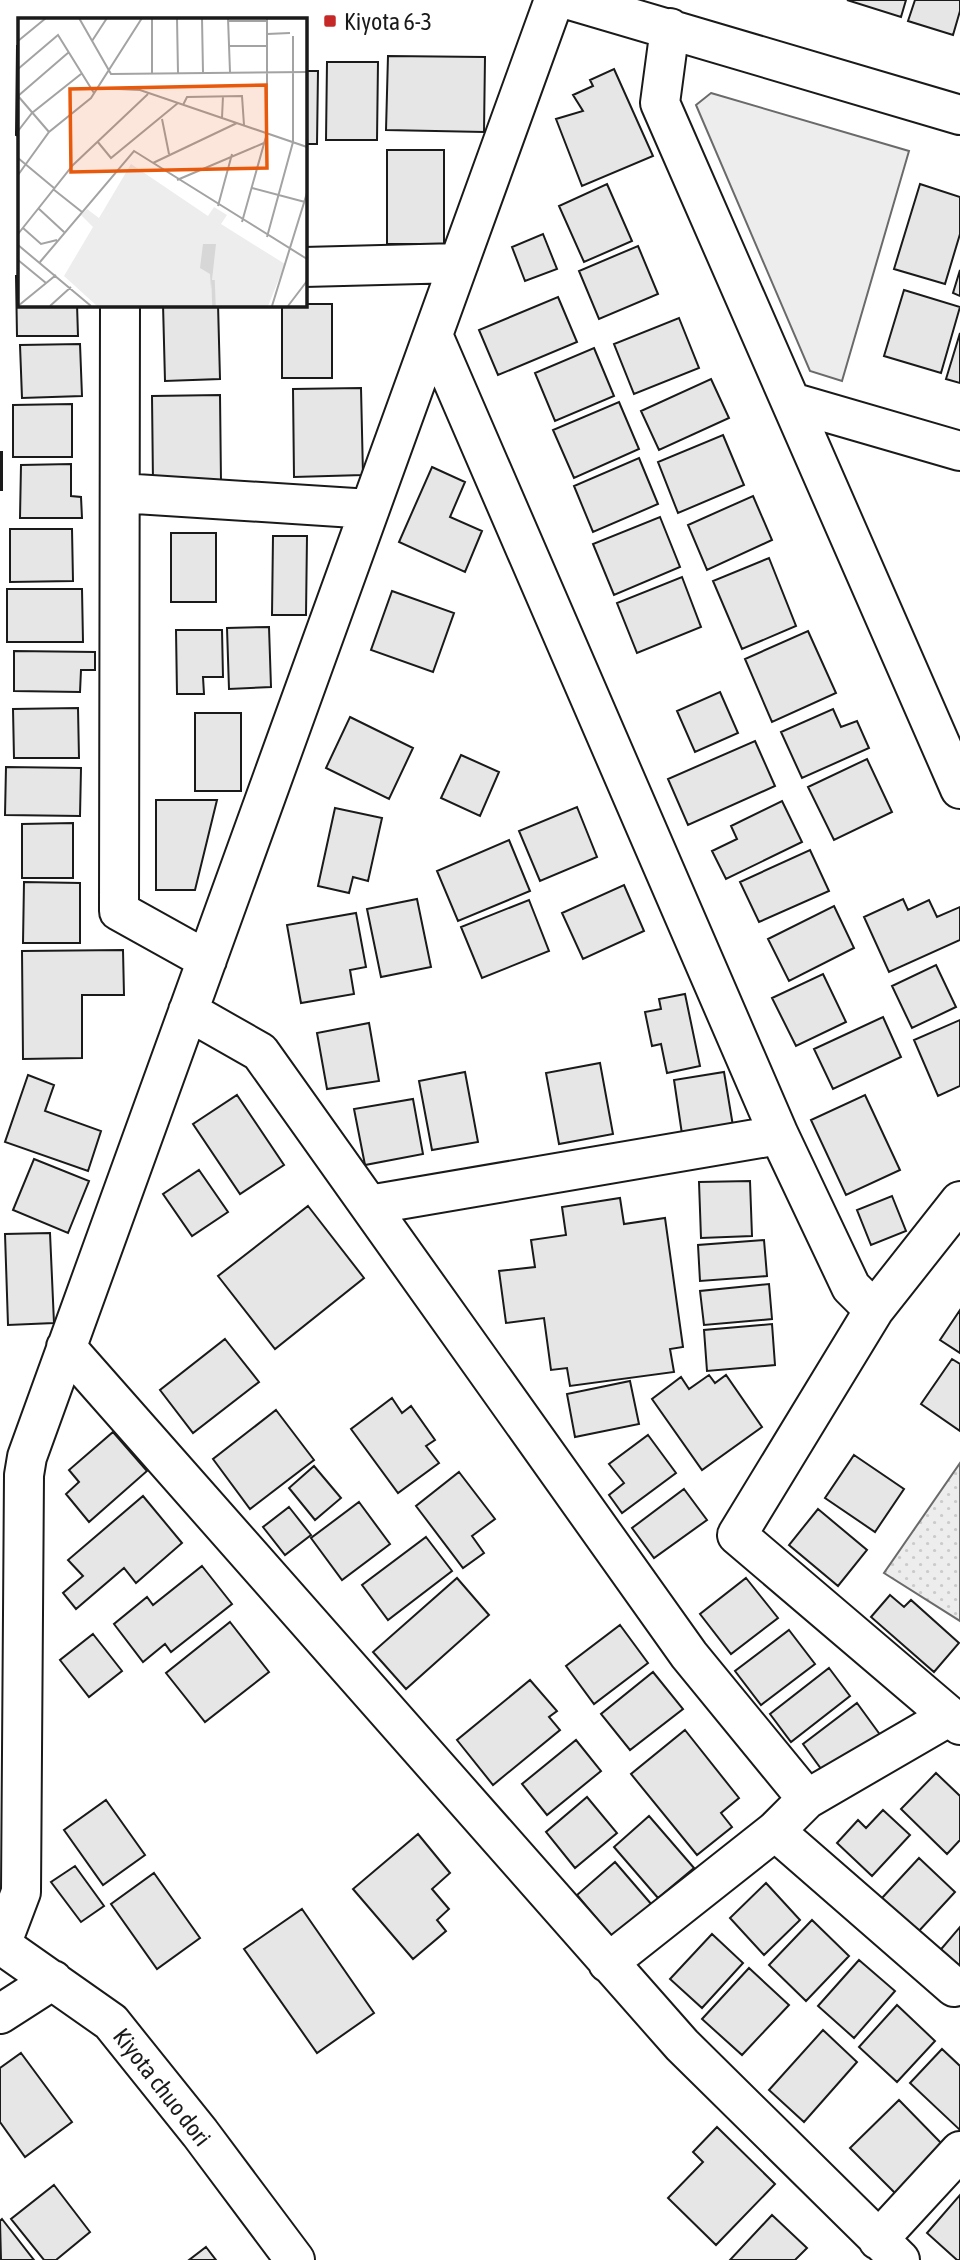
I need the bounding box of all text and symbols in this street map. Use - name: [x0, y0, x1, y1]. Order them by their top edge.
- place label: Kiyota 6-3: [344, 8, 432, 35]
- marker: Kiyota 6-3: [322, 13, 338, 29]
- inset map: [18, 18, 306, 306]
- street label: Kiyota chuo dori: [108, 2023, 216, 2151]

